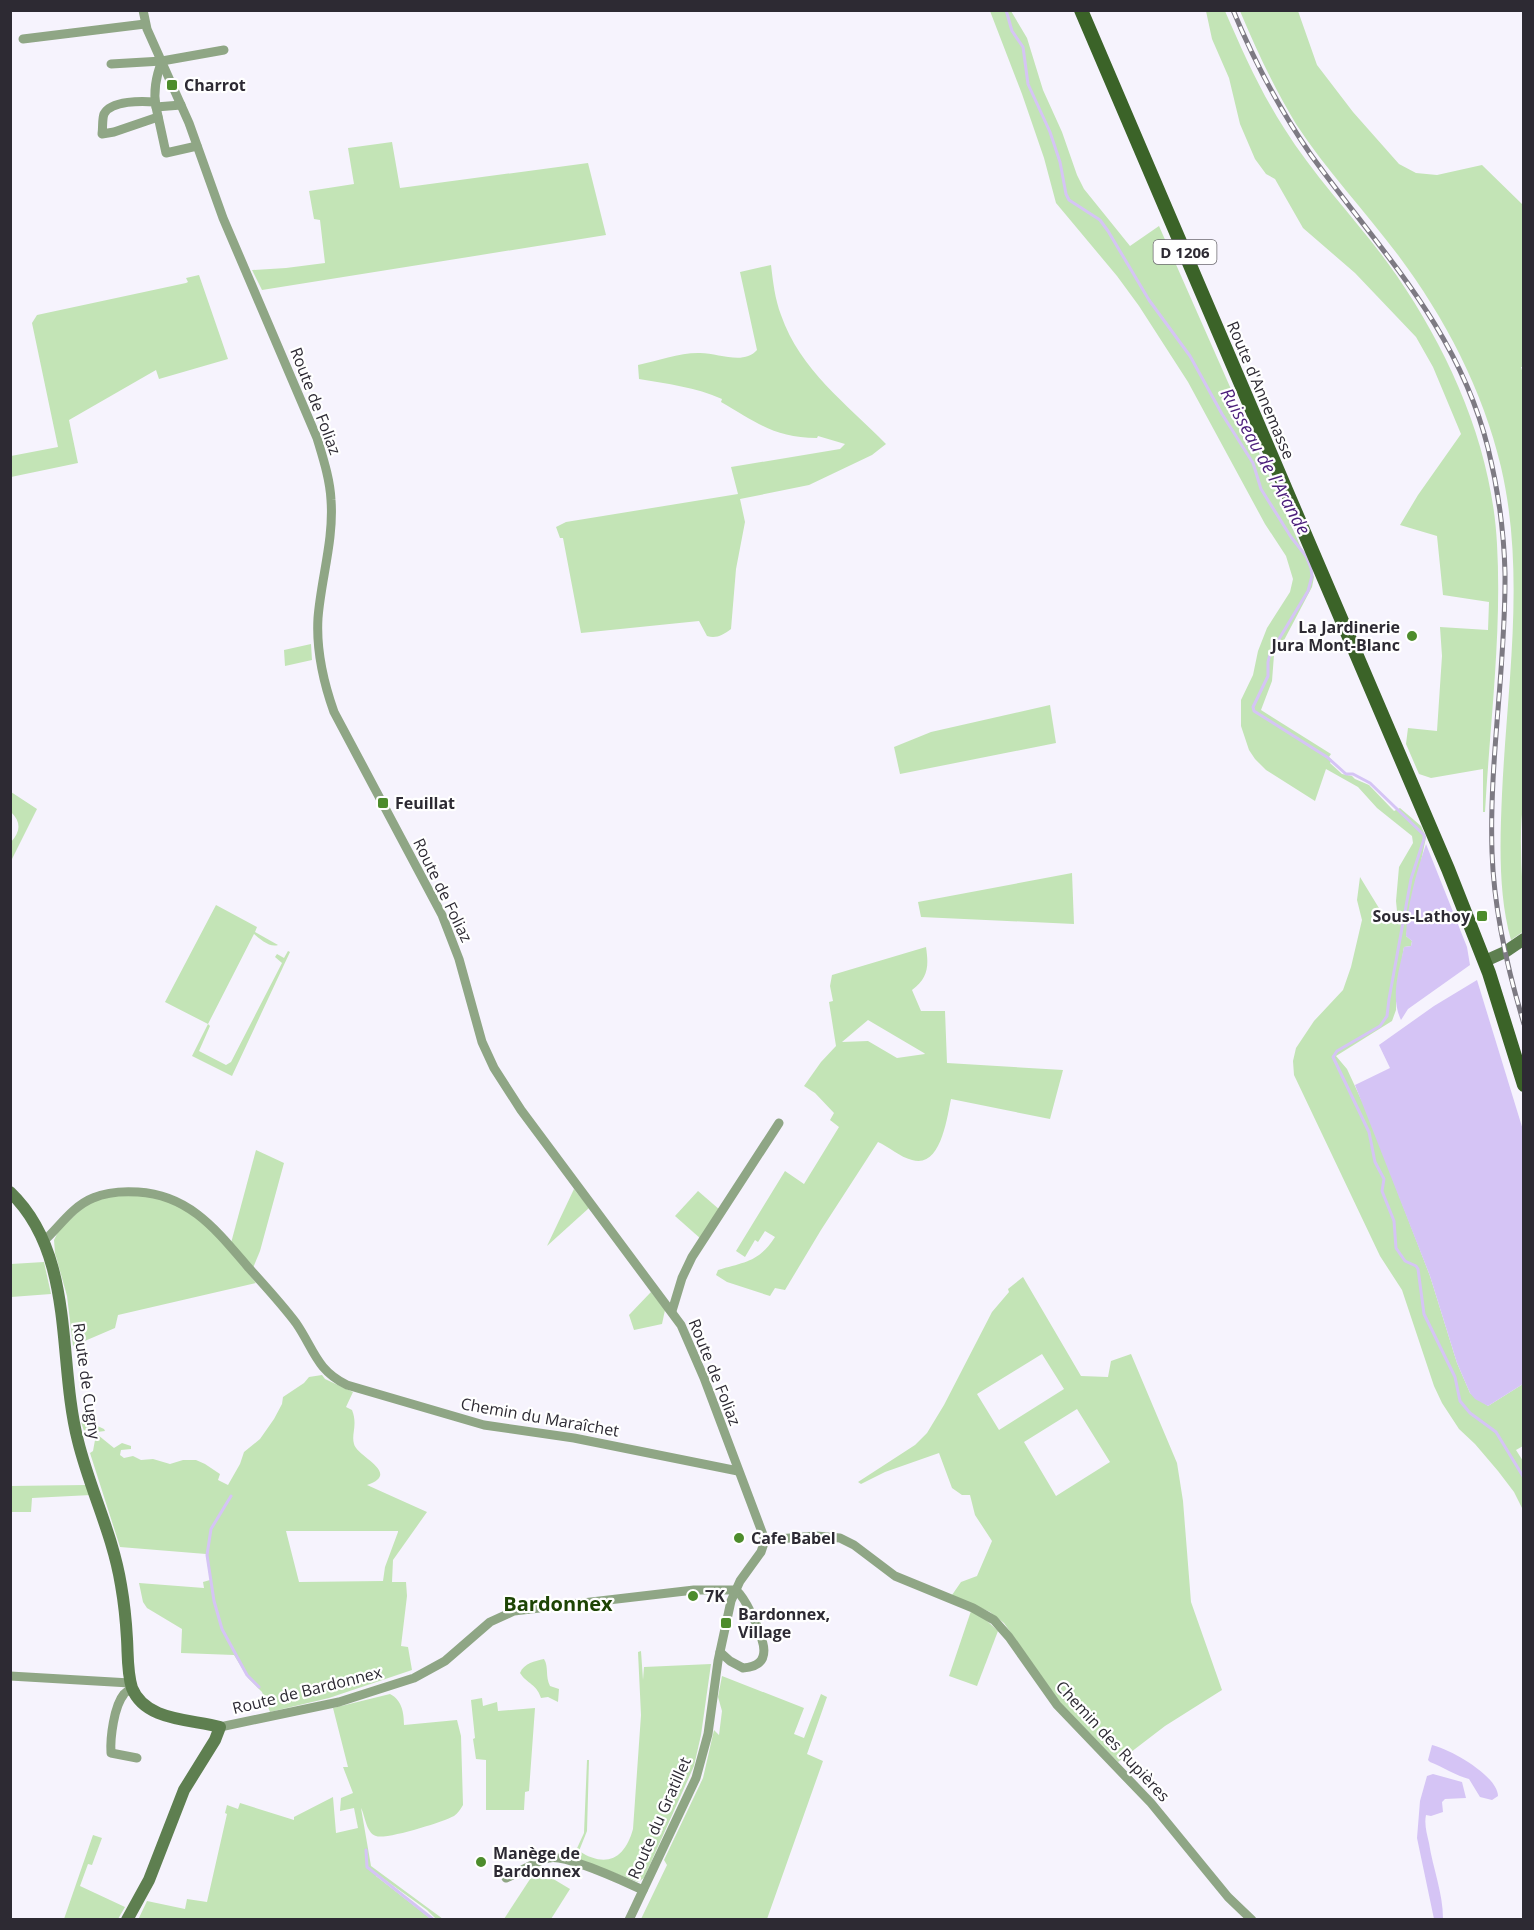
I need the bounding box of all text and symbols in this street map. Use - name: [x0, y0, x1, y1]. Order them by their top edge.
- place label: Charrot: [184, 74, 246, 96]
- marker: Charrot: [165, 78, 179, 92]
- road number: D 1206: [1154, 240, 1216, 264]
- street label: Route d'Annemasse: [1222, 318, 1300, 462]
- street label: Route de Foliaz: [285, 344, 347, 458]
- water label: Ruisseau de l'Arande: [1216, 383, 1316, 539]
- place label: La Jardinerie Jura Mont-Blanc: [1269, 616, 1400, 656]
- marker: La Jardinerie Jura Mont-Blanc: [1405, 629, 1419, 643]
- place label: Feuillat: [395, 792, 455, 814]
- marker: Feuillat: [376, 796, 390, 810]
- street label: Route de Foliaz: [408, 834, 478, 946]
- place label: Sous-Lathoy: [1372, 905, 1471, 927]
- marker: Sous-Lathoy: [1475, 909, 1489, 923]
- street label: Route de Foliaz: [684, 1315, 746, 1429]
- street label: Route de Cugny: [68, 1321, 106, 1442]
- street label: Chemin du Maraîchet: [459, 1392, 621, 1442]
- place label: Cafe Babel: [751, 1527, 836, 1549]
- marker: Cafe Babel: [732, 1531, 746, 1545]
- place label: 7K: [705, 1585, 725, 1607]
- marker: 7K: [686, 1589, 700, 1603]
- district label: Bardonnex: [503, 1590, 613, 1617]
- place label: Bardonnex, Village: [738, 1603, 830, 1643]
- marker: Bardonnex, Village: [719, 1616, 733, 1630]
- street label: Route de Bardonnex: [230, 1661, 385, 1719]
- street label: Chemin des Rupières: [1051, 1676, 1175, 1806]
- street label: Route du Gratillet: [622, 1753, 696, 1883]
- place label: Manège de Bardonnex: [493, 1842, 581, 1882]
- marker: Manège de Bardonnex: [474, 1855, 488, 1869]

